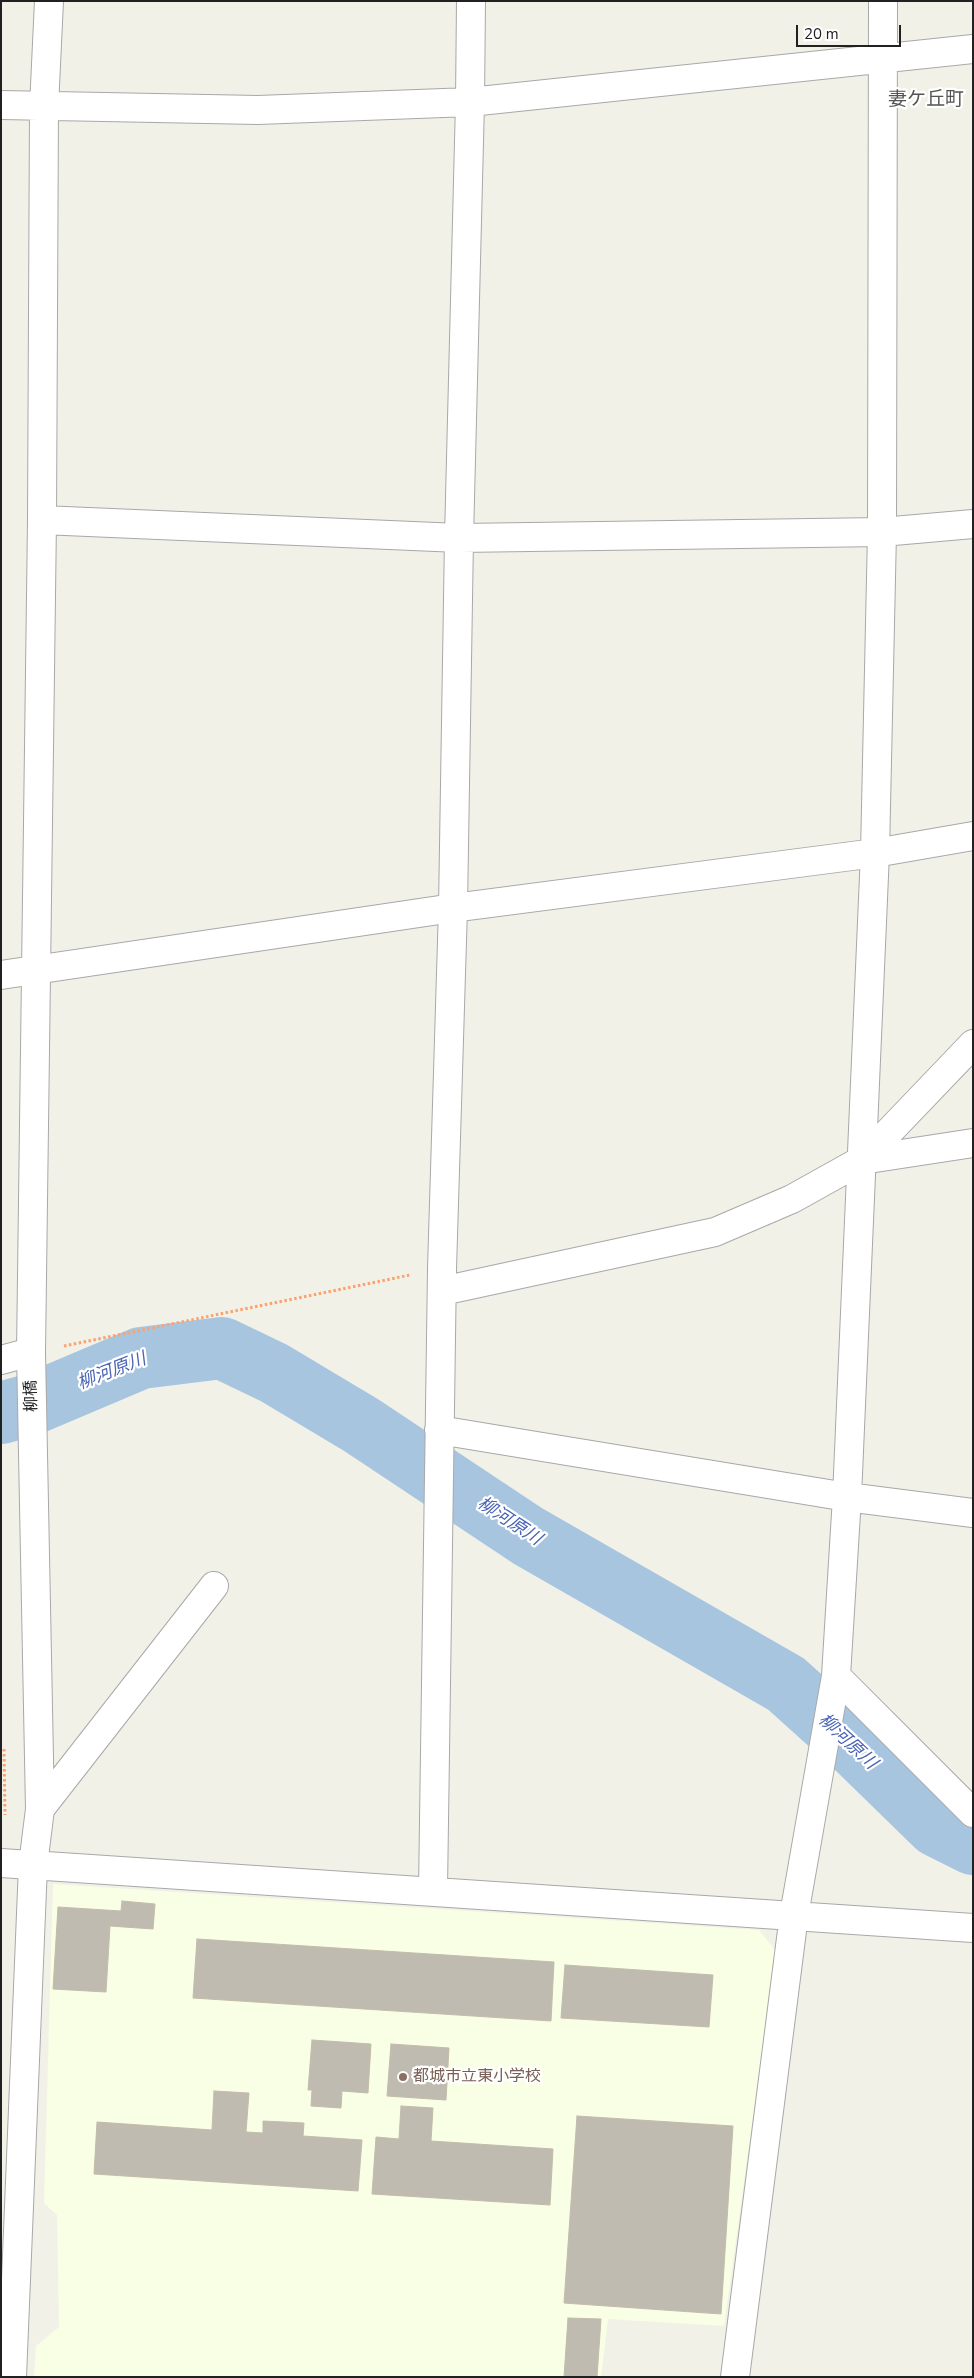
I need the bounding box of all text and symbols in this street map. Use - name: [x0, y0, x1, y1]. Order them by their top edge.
- scale bar: [799, 15, 904, 47]
- text: 20 m: [804, 24, 839, 44]
- district label: 妻ケ丘町: [888, 89, 964, 111]
- water label: 柳河原川: [75, 1349, 149, 1395]
- street label: 柳橋: [22, 1380, 42, 1412]
- water label: 柳河原川: [473, 1493, 545, 1551]
- water label: 柳河原川: [813, 1710, 881, 1774]
- place label: 都城市立東小学校: [413, 2067, 541, 2087]
- marker: 都城市立東小学校: [397, 2071, 409, 2083]

